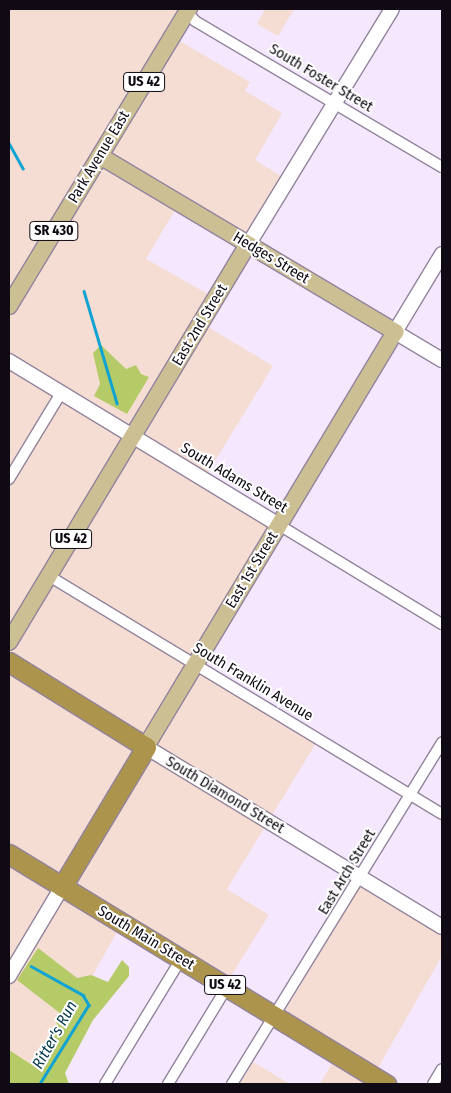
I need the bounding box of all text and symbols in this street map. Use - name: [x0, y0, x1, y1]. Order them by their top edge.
- street label: South Foster Street: [266, 40, 376, 116]
- road number: US 42: [123, 70, 165, 94]
- street label: Park Avenue East: [64, 108, 134, 206]
- road number: SR 430: [29, 220, 79, 242]
- street label: Hedges Street: [230, 228, 312, 288]
- street label: East 2nd Street: [169, 281, 231, 369]
- street label: South Adams Street: [177, 439, 291, 517]
- road number: US 42: [50, 528, 92, 550]
- street label: East 1st Street: [222, 528, 282, 612]
- street label: South Franklin Avenue: [190, 639, 316, 725]
- street label: South Diamond Street: [162, 752, 288, 838]
- street label: East Arch Street: [314, 826, 380, 918]
- street label: South Main Street: [94, 902, 198, 974]
- road number: US 42: [204, 974, 246, 996]
- water label: Ritter's Run: [28, 998, 82, 1072]

